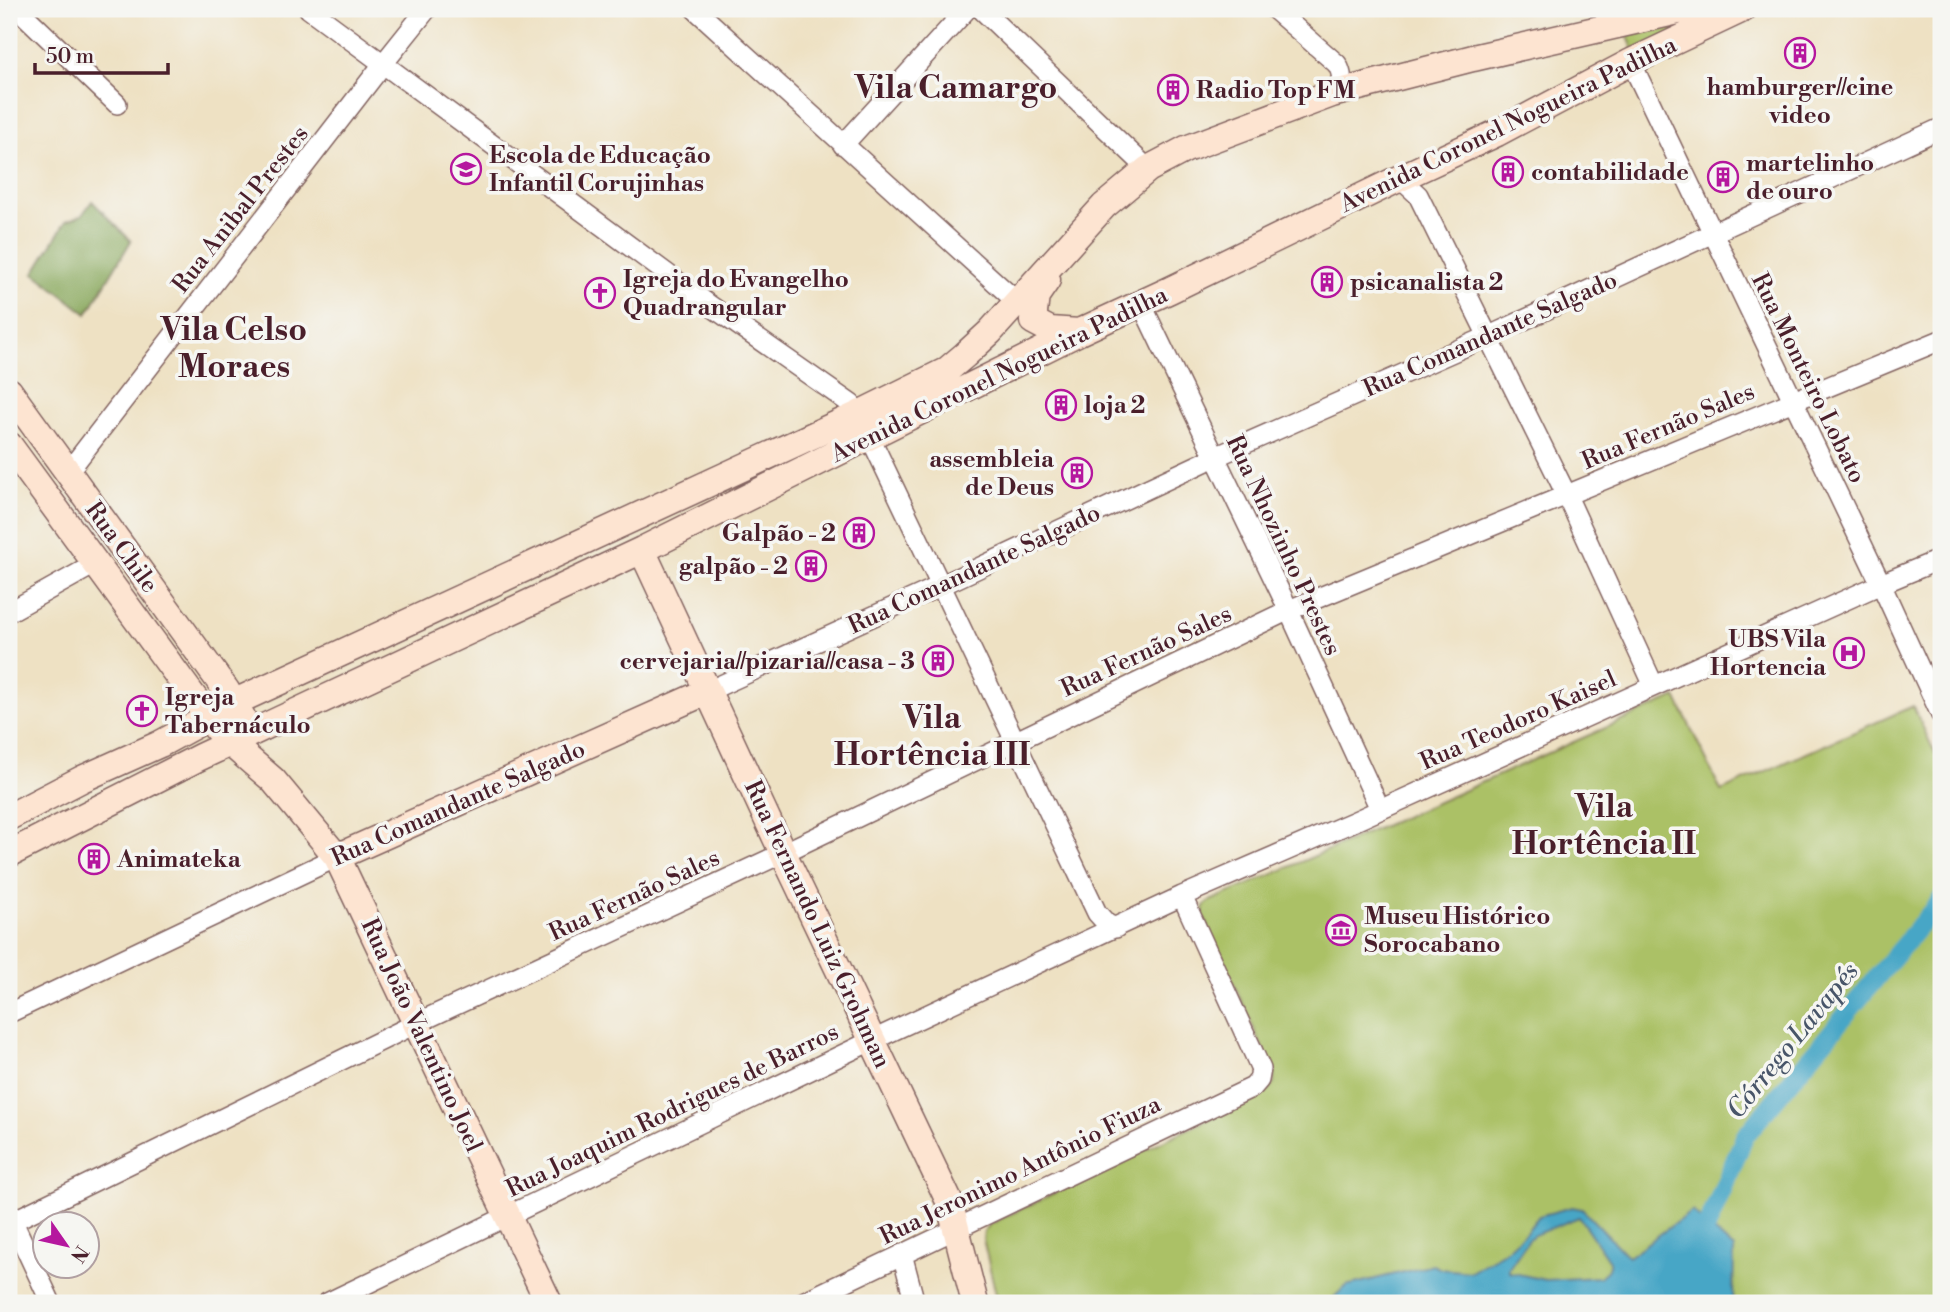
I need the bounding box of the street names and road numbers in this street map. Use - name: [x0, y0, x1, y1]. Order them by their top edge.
- street label: Avenida Coronel Nogueira Padilha: [1334, 30, 1682, 220]
- street label: Rua Anibal Prestes: [166, 120, 315, 299]
- street label: Rua Comandante Salgado: [1359, 265, 1622, 405]
- street label: Rua Monteiro Lobato: [1744, 268, 1872, 488]
- street label: Avenida Coronel Nogueira Padilha: [825, 280, 1173, 470]
- street label: Rua Fernão Sales: [1577, 377, 1759, 477]
- street label: Rua Nhozinho Prestes: [1219, 430, 1347, 660]
- street label: Rua Chile: [78, 496, 164, 599]
- street label: Rua Comandante Salgado: [843, 498, 1105, 642]
- street label: Rua Fernão Sales: [1056, 599, 1237, 705]
- street label: Rua Teodoro Kaisel: [1416, 664, 1621, 778]
- street label: Rua Comandante Salgado: [327, 734, 590, 874]
- street label: Rua Fernando Luiz Grohman: [737, 776, 897, 1073]
- street label: Rua Fernão Sales: [544, 843, 725, 949]
- street label: Rua João Valentino Joel: [354, 914, 488, 1157]
- street label: Rua Joaquim Rodrigues de Barros: [501, 1017, 844, 1205]
- street label: Rua Jeronimo Antônio Fiuza: [875, 1089, 1167, 1252]

